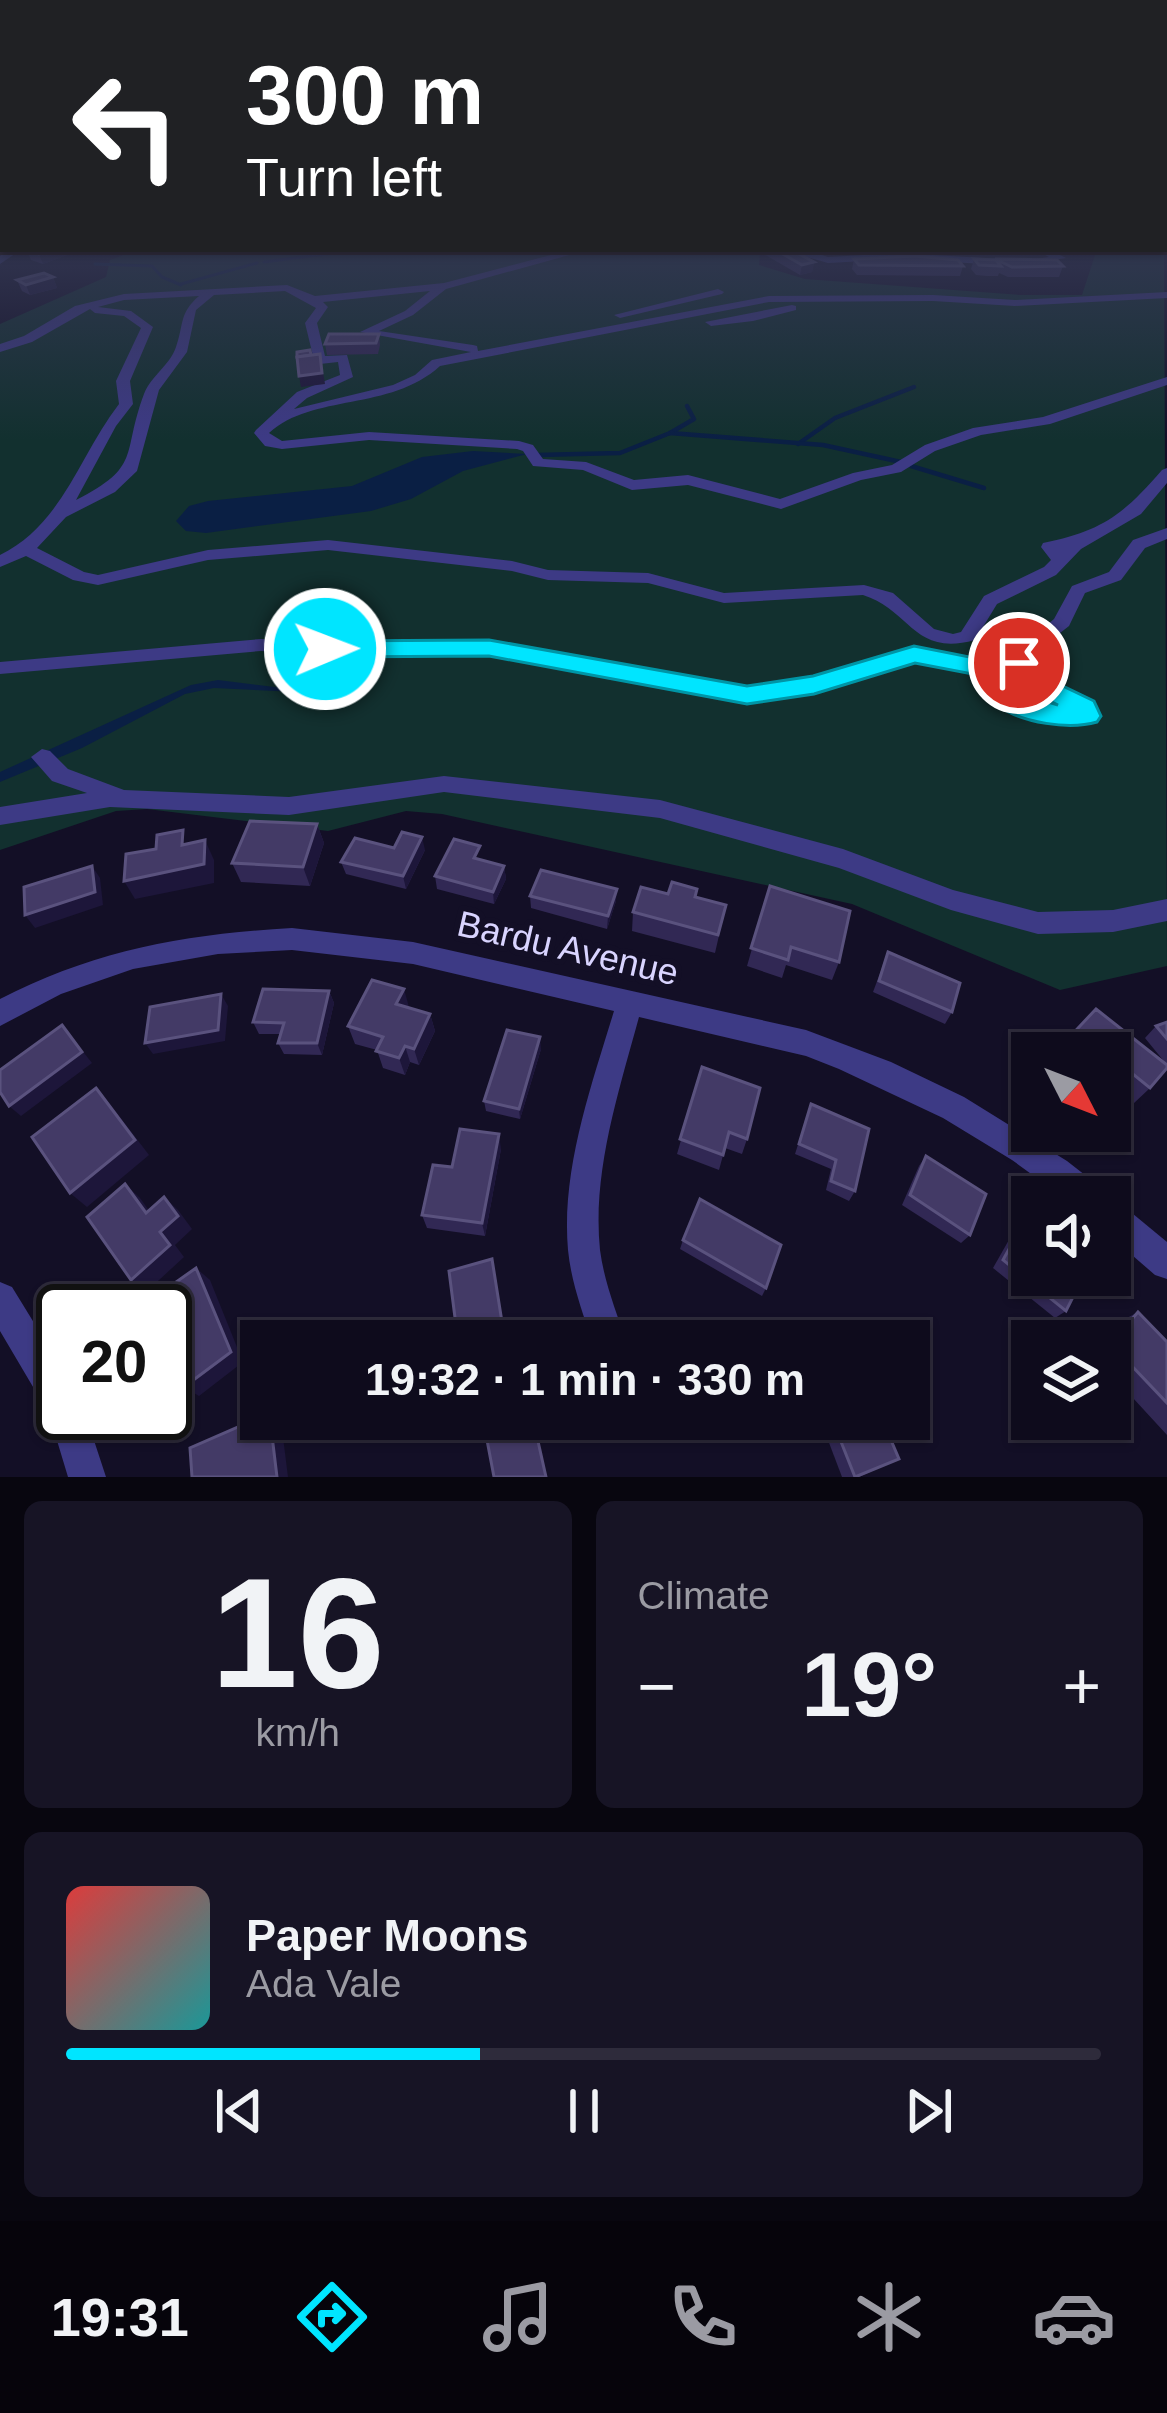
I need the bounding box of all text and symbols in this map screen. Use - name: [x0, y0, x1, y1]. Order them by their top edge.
- icon: left: [48, 48, 204, 204]
- text: 300 m: [246, 48, 484, 142]
- text: Turn left: [246, 147, 442, 207]
- position arrow: [262, 586, 388, 712]
- pin: [968, 612, 1070, 714]
- icon: arrive: [986, 630, 1052, 696]
- street label: Bardu Avenue: [454, 903, 682, 993]
- north arrow: [1011, 1032, 1131, 1152]
- map controls: [1011, 1032, 1131, 1440]
- button: sound: [1011, 1176, 1131, 1296]
- speed limit sign: 20: [36, 1284, 192, 1440]
- button: layers: [1011, 1320, 1131, 1440]
- text: 19:32 · 1 min · 330 m: [365, 1354, 805, 1405]
- text: 16: [211, 1546, 385, 1720]
- text: Climate: [638, 1574, 770, 1617]
- text: 19°: [801, 1635, 937, 1735]
- text: −: [638, 1649, 676, 1723]
- text: +: [1062, 1649, 1101, 1723]
- text: km/h: [255, 1711, 340, 1754]
- text: Paper Moons: [246, 1910, 529, 1961]
- text: Ada Vale: [246, 1962, 401, 2005]
- icon: previous: [206, 2078, 272, 2144]
- icon: pause: [551, 2078, 617, 2144]
- icon: next: [896, 2078, 962, 2144]
- icon: directions: [290, 2275, 374, 2359]
- icon: music: [476, 2275, 560, 2359]
- icon: phone: [661, 2275, 745, 2359]
- icon: climate: [847, 2275, 931, 2359]
- icon: car: [1032, 2275, 1116, 2359]
- text: 19:31: [51, 2287, 189, 2347]

